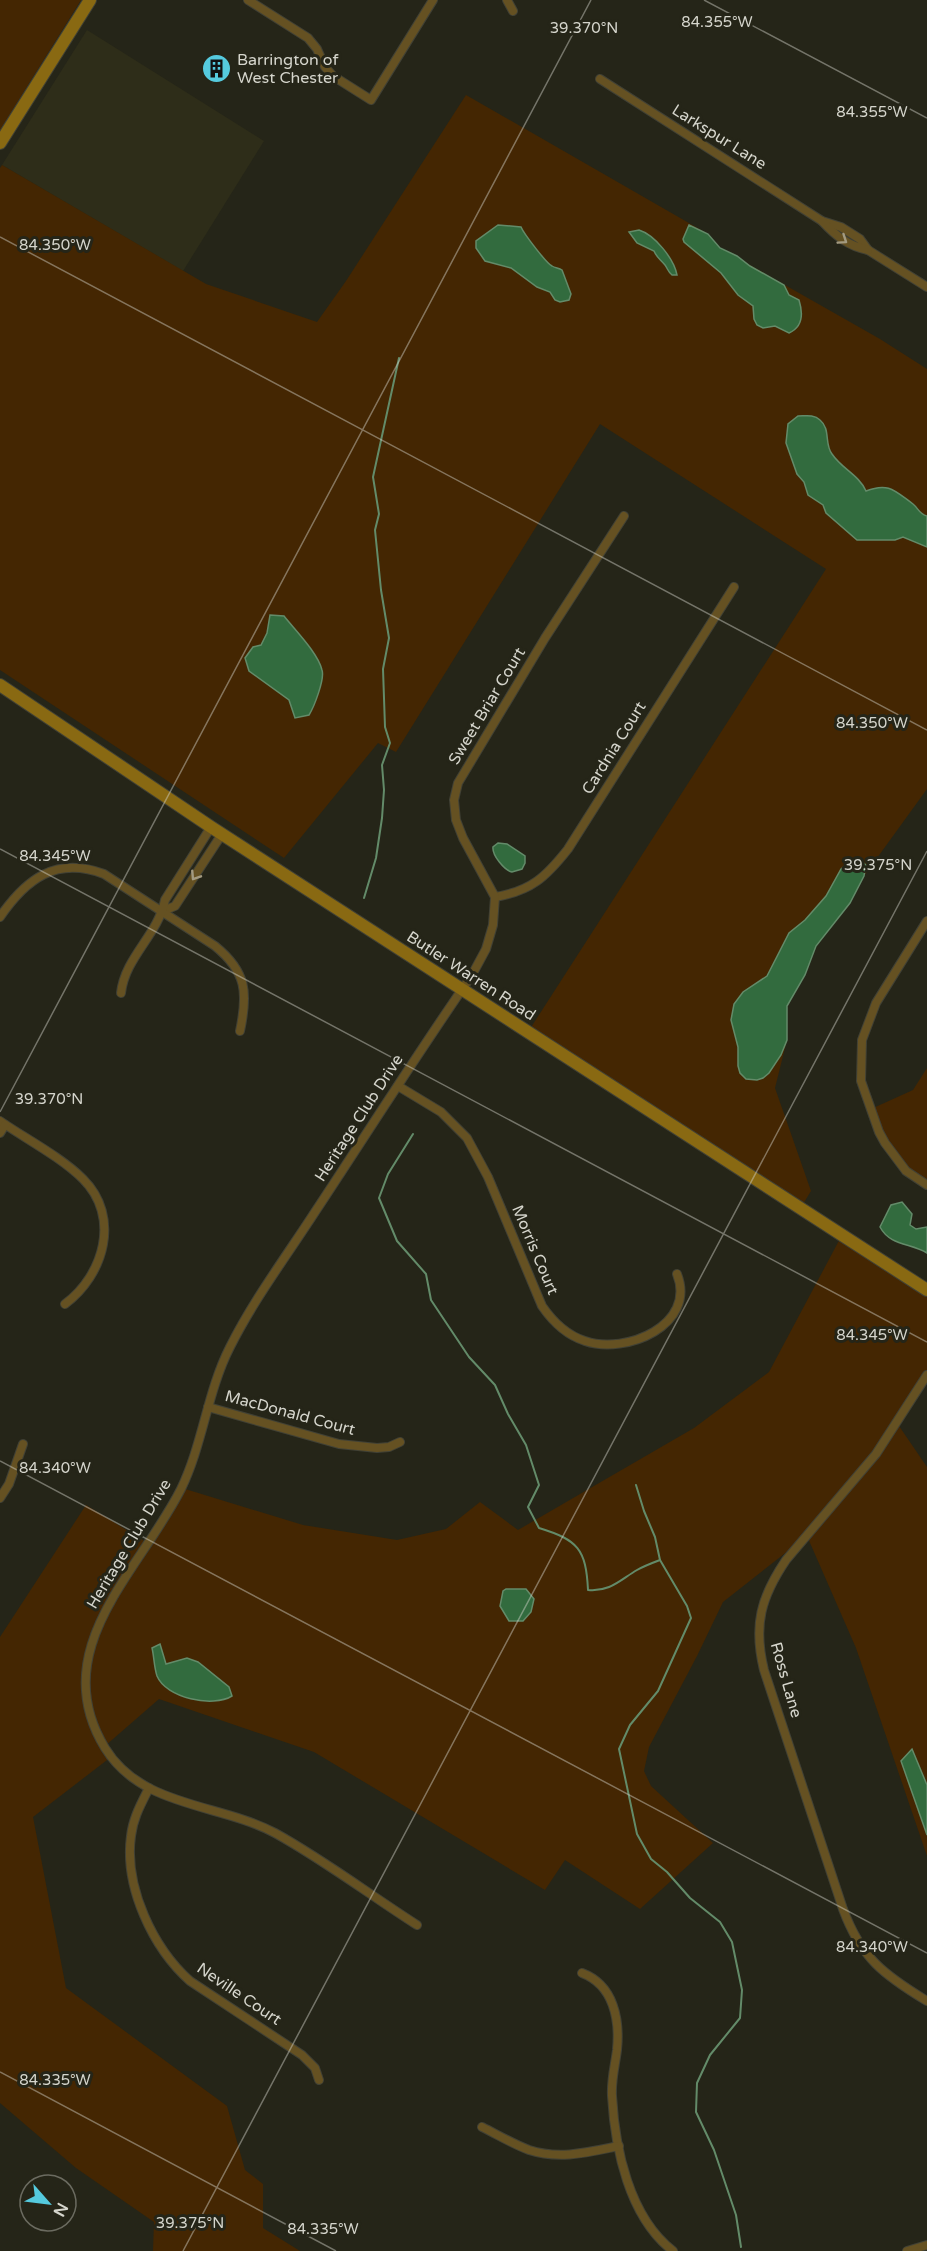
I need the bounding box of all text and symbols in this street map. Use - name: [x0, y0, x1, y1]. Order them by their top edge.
- text: 84.355°W: [681, 13, 753, 31]
- text: 39.370°N: [550, 19, 618, 37]
- place label: Barrington of West Chester: [237, 50, 339, 88]
- building icon: Barrington of West Chester: [200, 53, 232, 85]
- street label: Larkspur Lane: [668, 100, 770, 174]
- text: 84.355°W: [836, 103, 908, 121]
- one-way arrow: [836, 233, 847, 244]
- text: 84.350°W: [19, 236, 91, 254]
- street label: Sweet Briar Court: [444, 644, 530, 768]
- street label: Cardnia Court: [578, 698, 650, 798]
- text: 84.350°W: [836, 714, 908, 732]
- text: 84.345°W: [19, 847, 91, 865]
- text: 39.375°N: [844, 856, 912, 874]
- one-way arrow: [191, 869, 202, 880]
- street label: Butler Warren Road: [403, 927, 539, 1025]
- street label: Heritage Club Drive: [310, 1051, 408, 1185]
- text: 39.370°N: [15, 1090, 83, 1108]
- street label: Morris Court: [507, 1202, 563, 1298]
- text: 84.345°W: [836, 1326, 908, 1344]
- street label: MacDonald Court: [223, 1386, 357, 1440]
- text: 84.340°W: [19, 1459, 91, 1477]
- street label: Heritage Club Drive: [82, 1475, 176, 1613]
- street label: Ross Lane: [766, 1640, 806, 1720]
- text: 84.340°W: [836, 1938, 908, 1956]
- street label: Neville Court: [193, 1958, 285, 2030]
- text: 84.335°W: [19, 2071, 91, 2089]
- north arrow: [18, 2173, 78, 2233]
- text: N: [49, 2199, 72, 2220]
- text: 39.375°N: [156, 2214, 224, 2232]
- text: 84.335°W: [287, 2220, 359, 2238]

